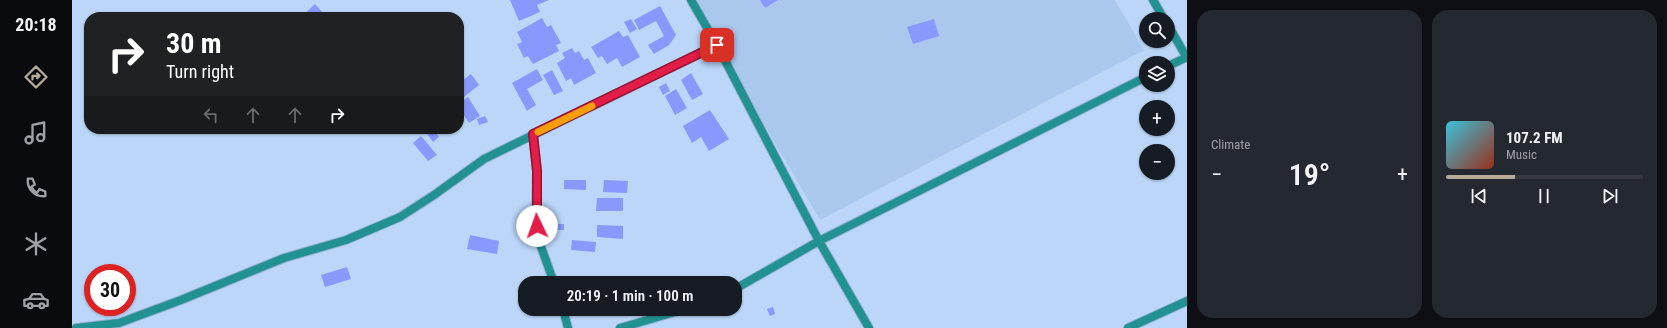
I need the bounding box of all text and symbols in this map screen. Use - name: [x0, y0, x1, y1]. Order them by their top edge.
- map controls: [1139, 12, 1175, 180]
- button: search: [1139, 12, 1175, 48]
- text: 20:18: [15, 14, 57, 35]
- text: 30 m: [166, 27, 222, 60]
- icon: right: [100, 28, 152, 80]
- pin: [700, 28, 734, 62]
- icon: arrive: [706, 34, 728, 56]
- button: layers: [1139, 56, 1175, 92]
- text: Turn right: [166, 61, 234, 82]
- icon: directions: [22, 63, 50, 91]
- button: +: [1139, 100, 1175, 136]
- icon: left: [200, 104, 222, 126]
- icon: ahead: [242, 104, 264, 126]
- icon: ahead: [284, 104, 306, 126]
- icon: right: [326, 104, 348, 126]
- icon: music: [22, 119, 50, 147]
- text: 107.2 FM: [1506, 129, 1563, 147]
- text: Climate: [1211, 137, 1250, 152]
- button: −: [1139, 144, 1175, 180]
- text: Music: [1506, 147, 1537, 162]
- text: 19°: [1289, 157, 1330, 192]
- text: −: [1211, 162, 1222, 187]
- text: +: [1397, 162, 1408, 187]
- icon: phone: [22, 174, 50, 202]
- icon: previous: [1468, 185, 1490, 207]
- icon: pause: [1533, 185, 1555, 207]
- icon: next: [1599, 185, 1621, 207]
- position arrow: [516, 205, 558, 247]
- icon: climate: [22, 230, 50, 258]
- speed limit sign: 30: [84, 264, 136, 316]
- icon: car: [22, 286, 50, 314]
- text: 20:19 · 1 min · 100 m: [567, 287, 693, 305]

